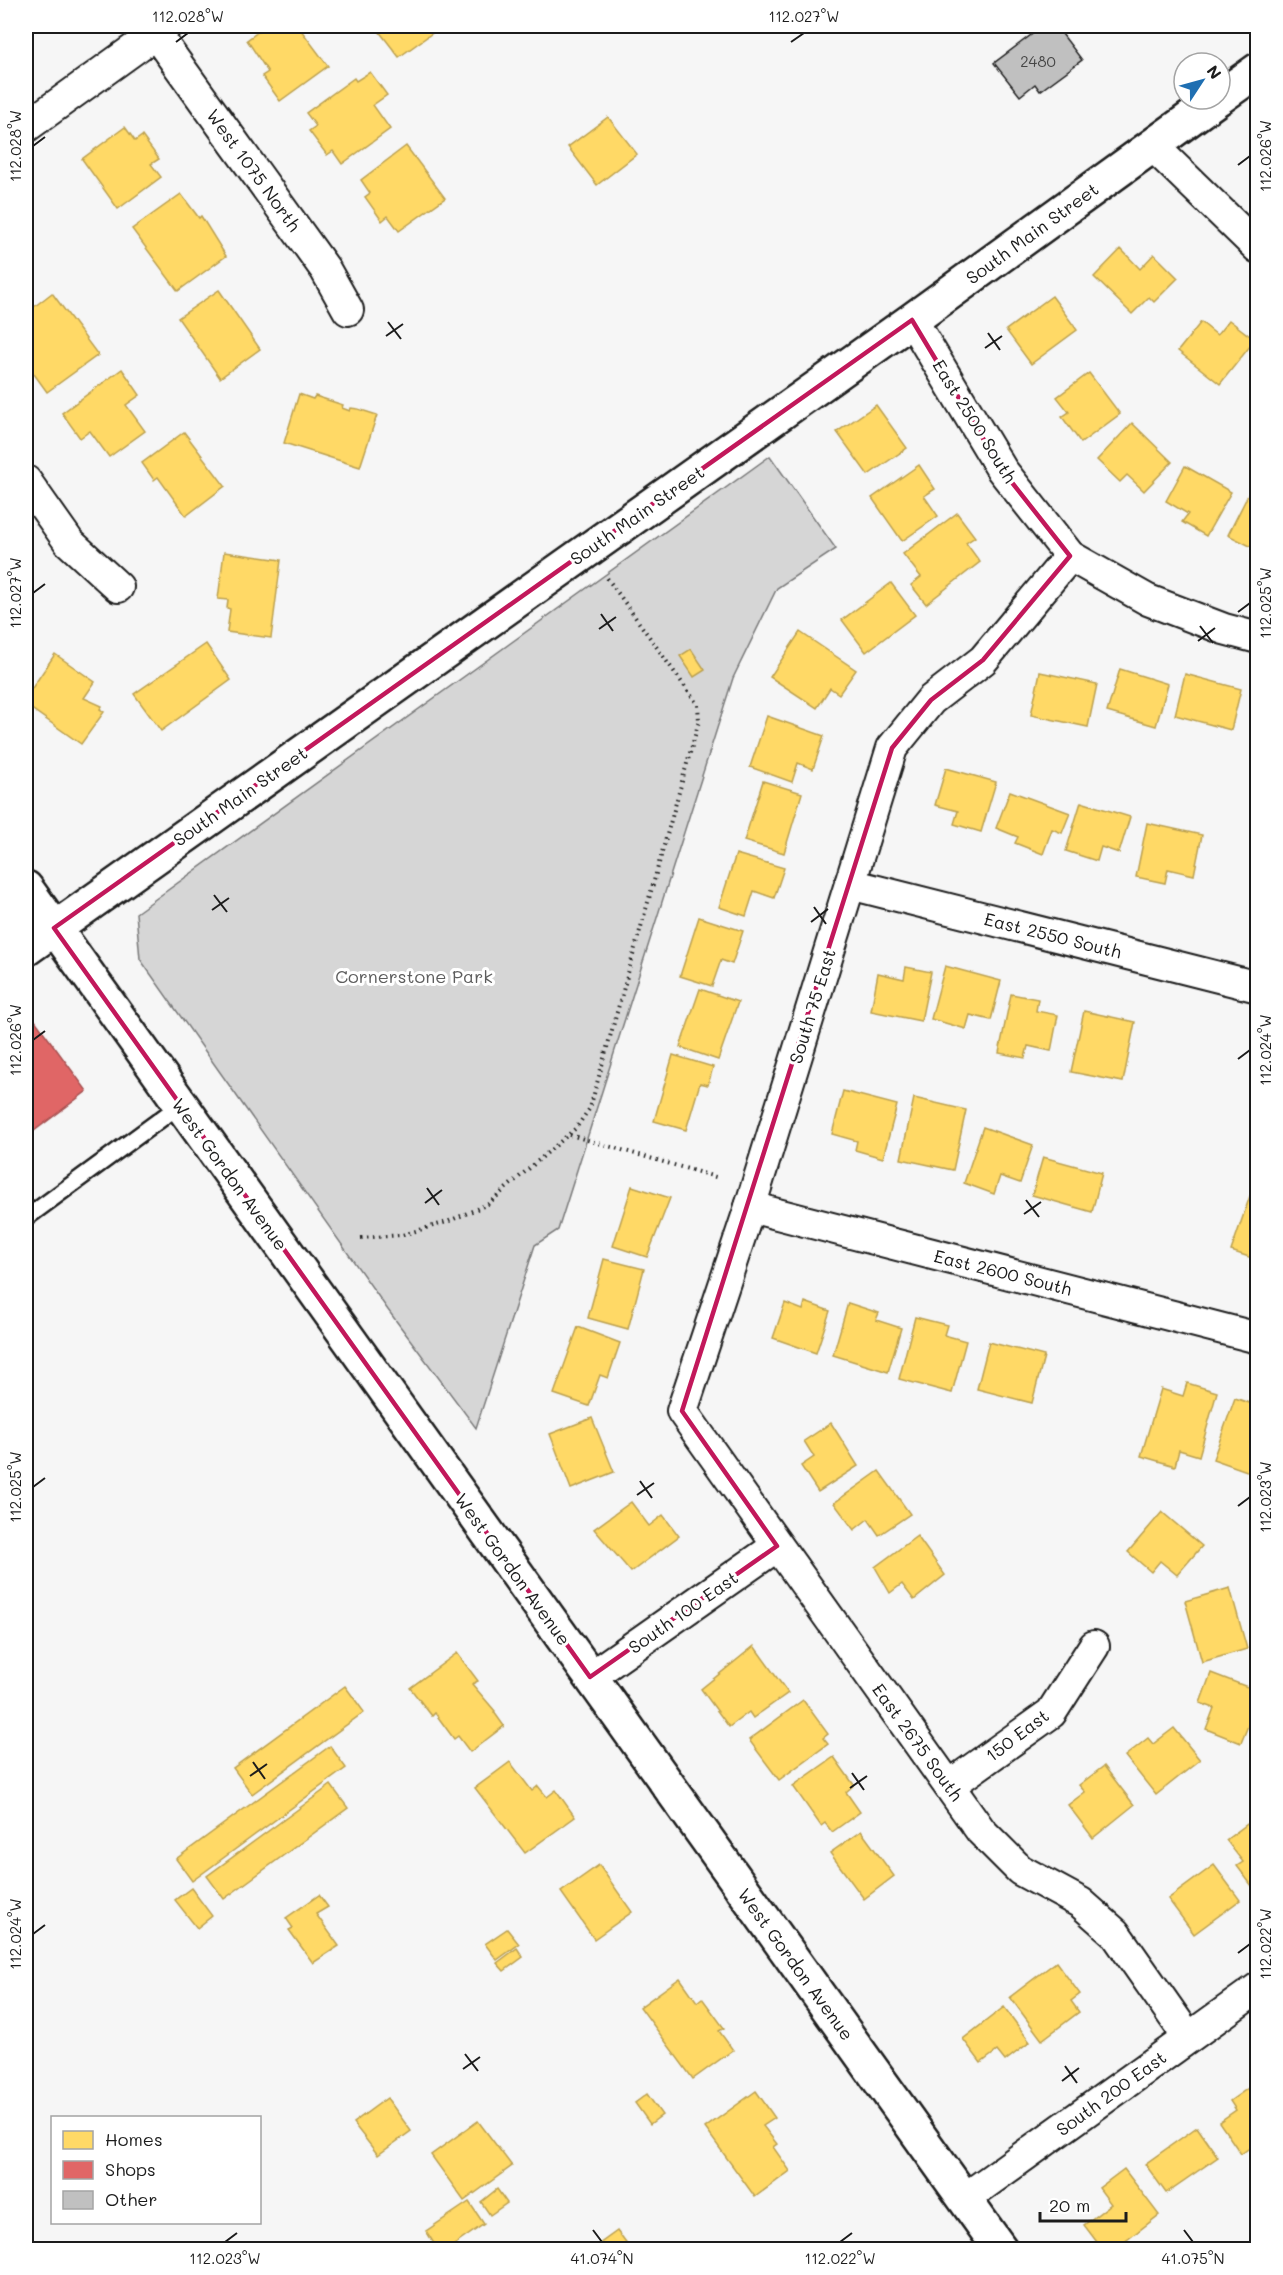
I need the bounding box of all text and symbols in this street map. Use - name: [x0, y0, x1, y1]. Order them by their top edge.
- text: 112.028°W: [152, 6, 224, 26]
- text: 112.027°W: [768, 6, 840, 26]
- house number: 2480: [1020, 51, 1056, 71]
- north arrow: [1172, 51, 1232, 111]
- text: N: [1202, 61, 1227, 83]
- street label: West 1075 North: [201, 104, 307, 236]
- text: 112.028°W: [5, 110, 25, 182]
- text: 112.026°W: [1255, 120, 1275, 192]
- street label: South Main Street: [961, 177, 1103, 289]
- street label: East 2500 South: [927, 355, 1023, 487]
- street label: South Main Street: [565, 460, 709, 570]
- text: 112.027°W: [5, 557, 25, 629]
- text: 112.025°W: [1255, 567, 1275, 639]
- street label: South Main Street: [168, 741, 312, 851]
- street label: East 2550 South: [982, 906, 1124, 964]
- street label: South 75 East: [783, 946, 841, 1066]
- park label: Cornerstone Park: [335, 964, 493, 988]
- text: 112.026°W: [5, 1004, 25, 1076]
- text: 112.024°W: [1255, 1014, 1275, 1086]
- street label: West Gordon Avenue: [167, 1093, 293, 1255]
- street label: East 2600 South: [931, 1243, 1075, 1301]
- text: 112.025°W: [5, 1451, 25, 1523]
- text: 112.023°W: [1255, 1461, 1275, 1533]
- street label: West Gordon Avenue: [450, 1488, 576, 1650]
- street label: South 100 East: [623, 1565, 743, 1659]
- street label: East 2675 South: [867, 1678, 969, 1806]
- street label: 150 East: [980, 1703, 1054, 1767]
- street label: West Gordon Avenue: [733, 1883, 859, 2045]
- text: 112.024°W: [5, 1898, 25, 1970]
- text: 112.022°W: [1255, 1908, 1275, 1980]
- street label: South 200 East: [1051, 2045, 1171, 2141]
- legend: [51, 2116, 261, 2224]
- text: Homes: [105, 2127, 163, 2151]
- text: Shops: [105, 2157, 156, 2181]
- scale bar: [1040, 2185, 1126, 2223]
- text: Other: [105, 2187, 158, 2211]
- text: 20 m: [1049, 2193, 1090, 2217]
- text: 112.023°W: [189, 2248, 261, 2268]
- text: 41.074°N: [570, 2248, 634, 2268]
- text: 112.022°W: [804, 2248, 876, 2268]
- text: 41.075°N: [1161, 2248, 1225, 2268]

